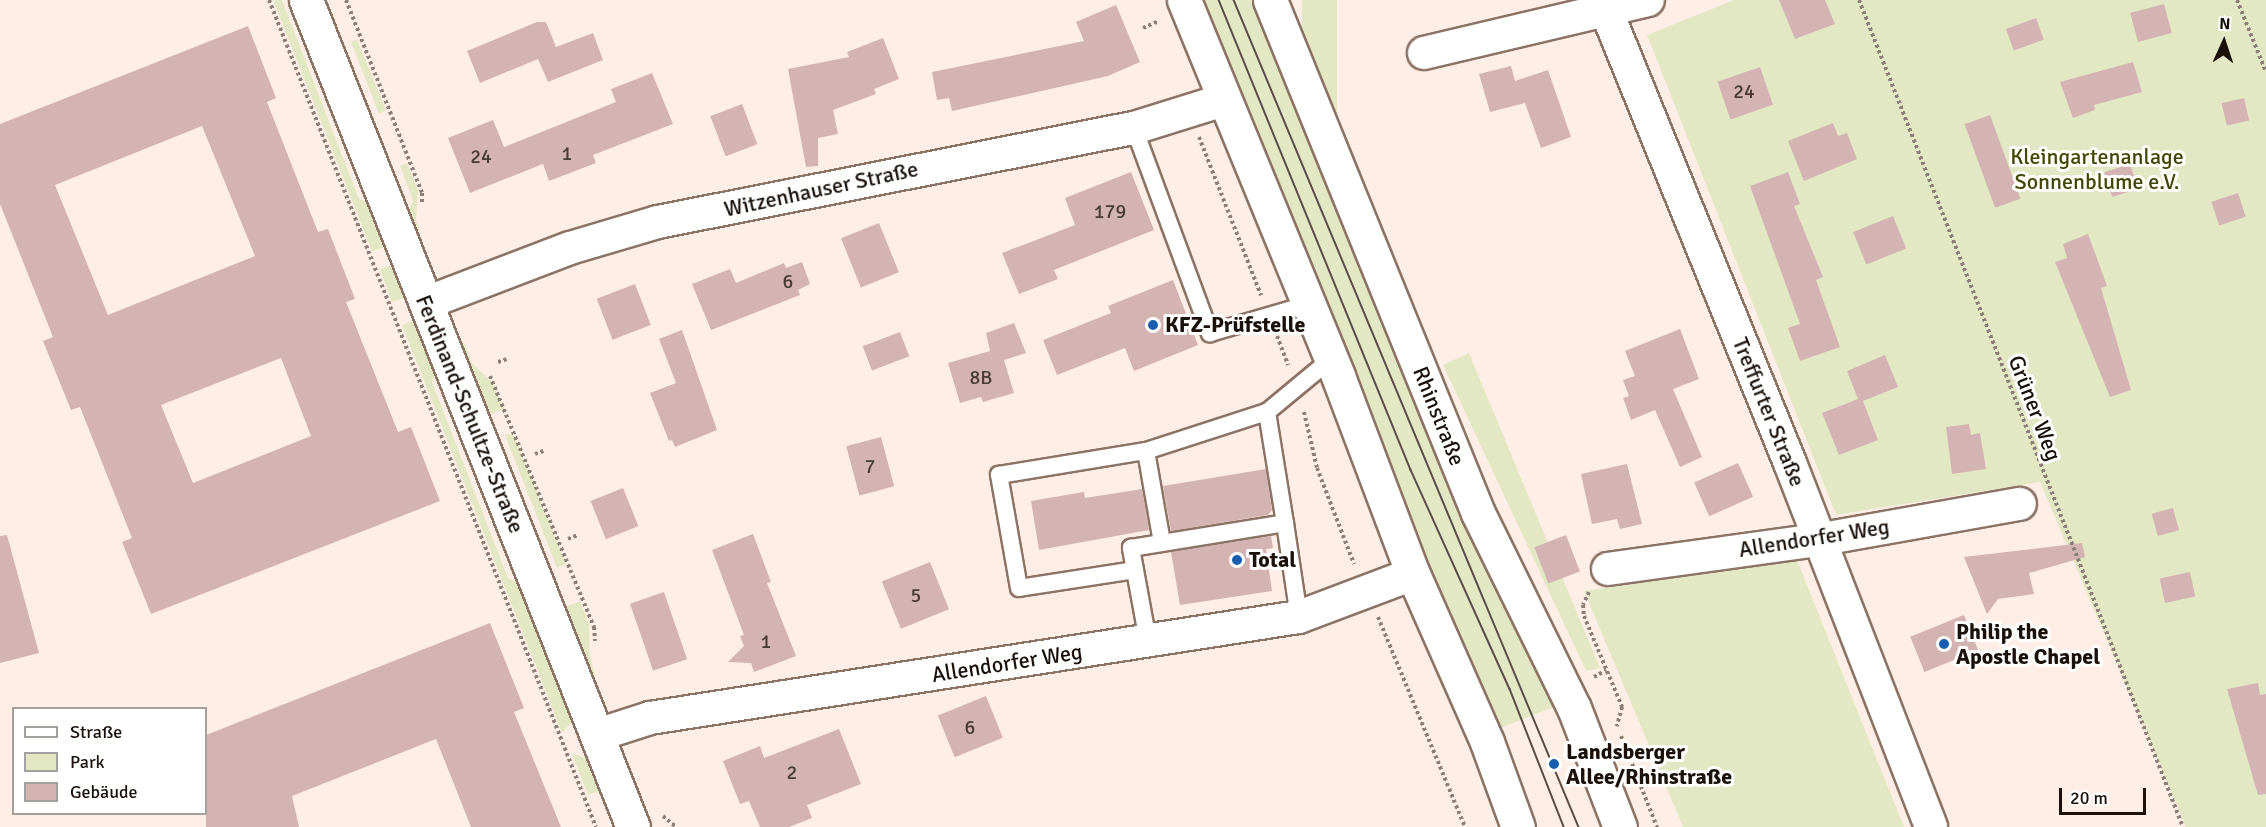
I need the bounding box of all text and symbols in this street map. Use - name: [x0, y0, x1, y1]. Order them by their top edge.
- north arrow: [2194, 12, 2254, 72]
- text: N: [2219, 14, 2231, 34]
- house number: 24: [1733, 79, 1755, 103]
- house number: 1: [562, 141, 572, 165]
- park label: Kleingartenanlage Sonnenblume e.V.: [2010, 143, 2184, 194]
- house number: 24: [470, 144, 492, 168]
- street label: Witzenhauser Straße: [722, 156, 920, 222]
- house number: 179: [1094, 199, 1126, 223]
- house number: 6: [783, 269, 793, 293]
- street label: Ferdinand-Schultze-Straße: [410, 291, 530, 537]
- place label: KFZ-Prüfstelle: [1165, 312, 1305, 338]
- marker: KFZ-Prüfstelle: [1146, 318, 1160, 332]
- street label: Treffurter Straße: [1727, 334, 1811, 490]
- street label: Grüner Weg: [2003, 352, 2067, 464]
- street label: Rhinstraße: [1407, 363, 1471, 469]
- house number: 8B: [970, 365, 992, 389]
- house number: 7: [865, 454, 875, 478]
- street label: Allendorfer Weg: [1737, 513, 1891, 563]
- place label: Total: [1249, 547, 1296, 573]
- marker: Total: [1230, 553, 1244, 567]
- house number: 5: [911, 583, 921, 607]
- place label: Philip the Apostle Chapel: [1956, 618, 2100, 670]
- house number: 1: [761, 629, 771, 653]
- marker: Philip the Apostle Chapel: [1937, 637, 1951, 651]
- street label: Allendorfer Weg: [930, 638, 1084, 688]
- legend: [12, 707, 207, 815]
- house number: 6: [965, 715, 975, 739]
- text: Straße: [70, 721, 122, 743]
- place label: Landsberger Allee/Rhinstraße: [1566, 738, 1732, 790]
- text: Park: [70, 751, 105, 773]
- marker: Landsberger Allee/Rhinstraße: [1547, 757, 1561, 771]
- house number: 2: [787, 760, 797, 784]
- scale bar: [2062, 776, 2149, 814]
- text: Gebäude: [70, 781, 138, 803]
- text: 20 m: [2070, 787, 2108, 809]

